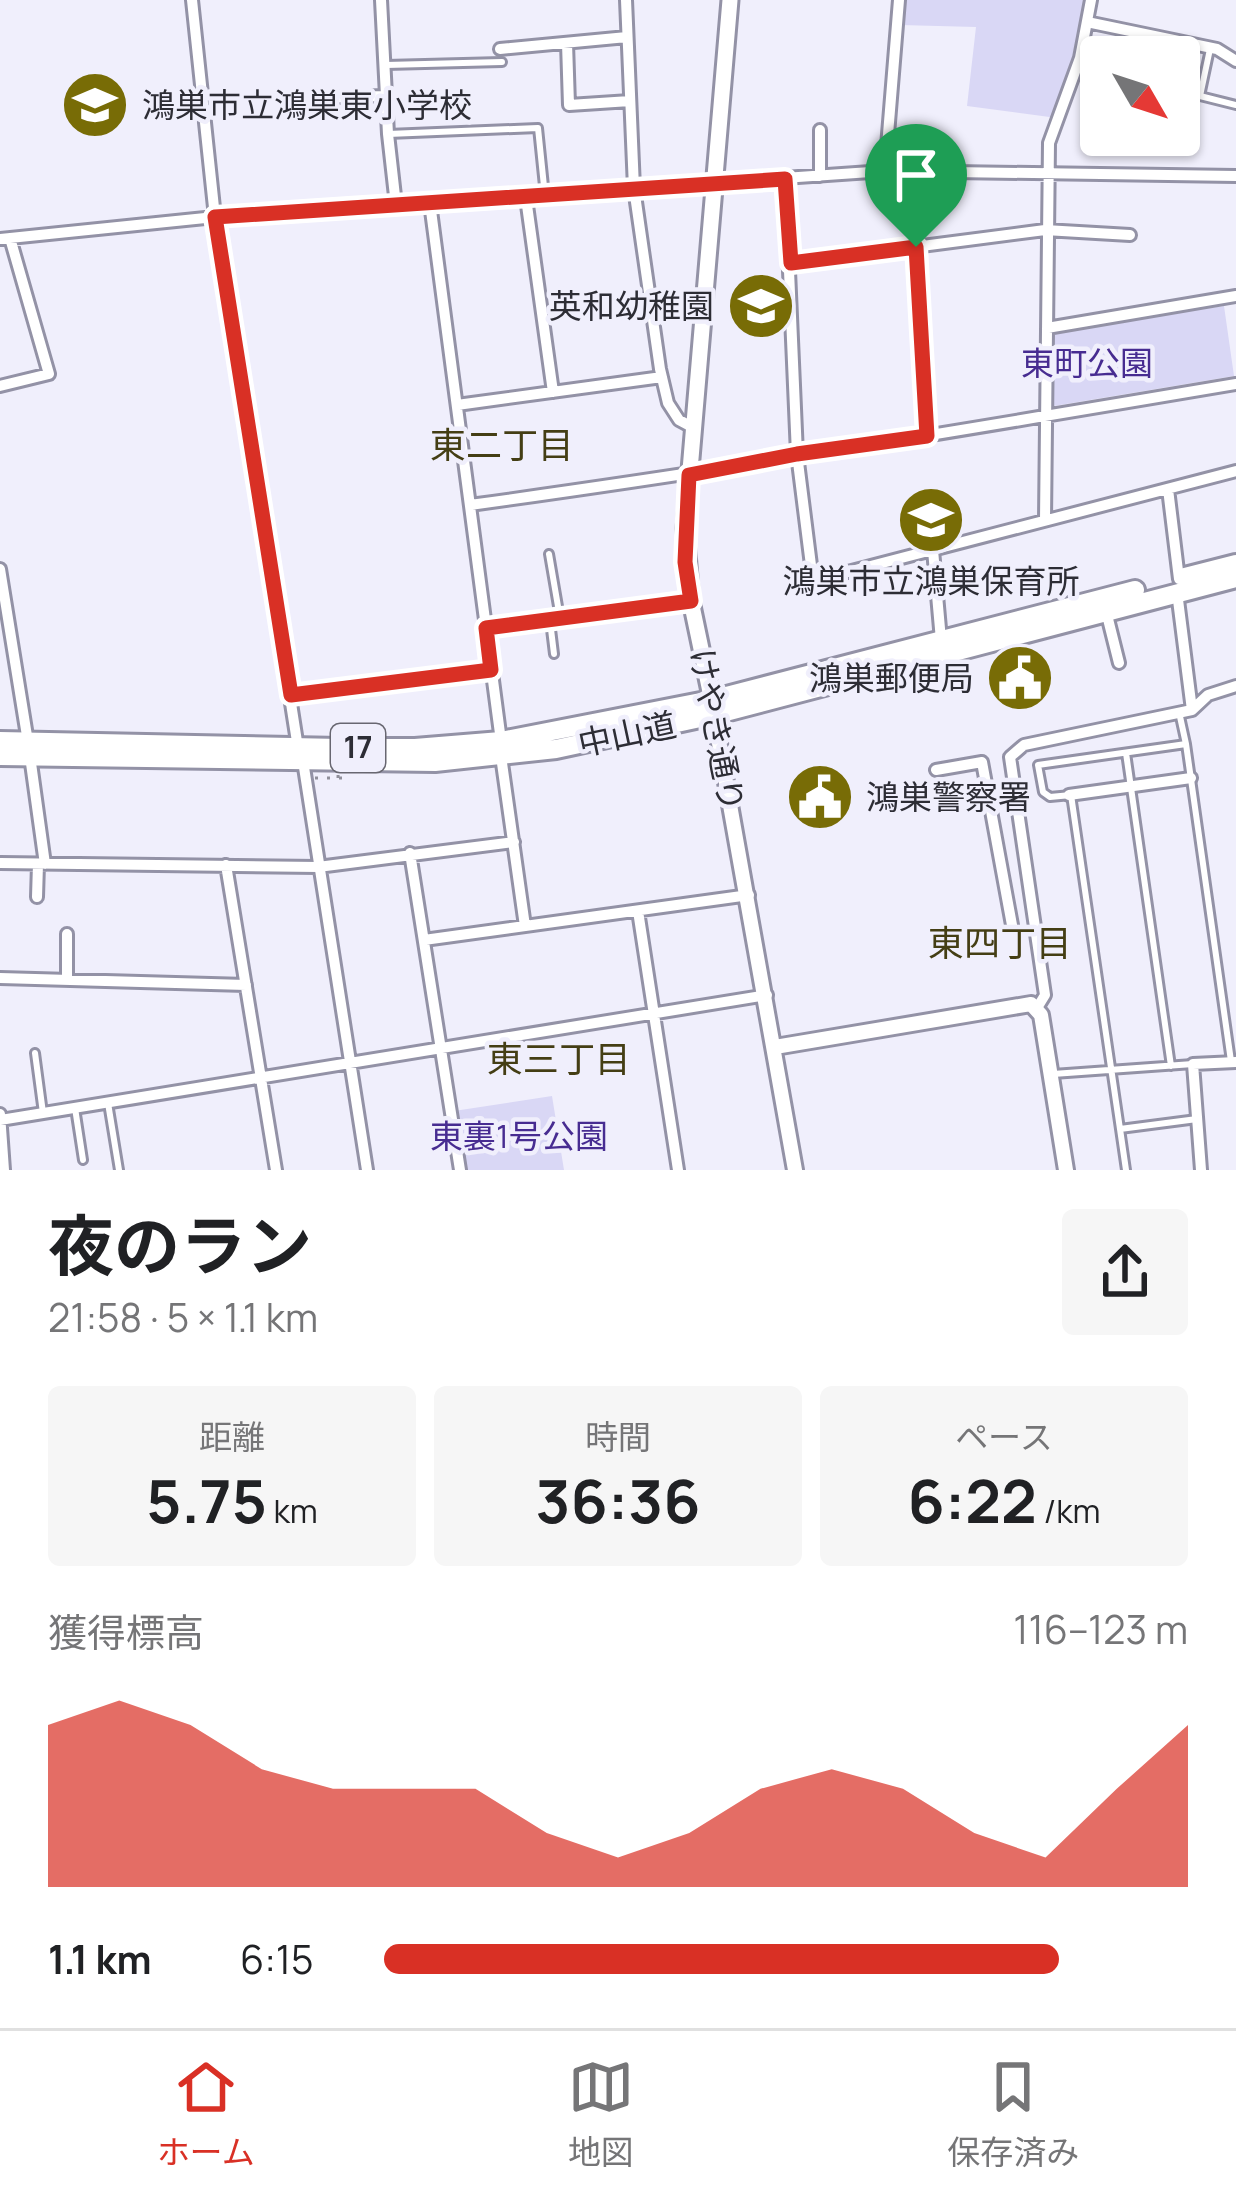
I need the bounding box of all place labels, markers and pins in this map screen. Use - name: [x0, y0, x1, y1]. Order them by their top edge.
- school or university icon: 鴻巣市立鴻巣東小学校: [60, 70, 130, 140]
- place label: 鴻巣市立鴻巣東小学校: [142, 82, 472, 127]
- pin: [865, 124, 967, 247]
- school or university icon: 英和幼稚園: [726, 271, 796, 341]
- place label: 英和幼稚園: [549, 283, 714, 328]
- school or university icon: 鴻巣市立鴻巣保育所: [896, 485, 966, 555]
- place label: 鴻巣市立鴻巣保育所: [783, 558, 1080, 603]
- public building icon: 鴻巣郵便局: [985, 643, 1055, 713]
- place label: 鴻巣郵便局: [809, 655, 974, 700]
- public building icon: 鴻巣警察署: [785, 762, 855, 832]
- place label: 鴻巣警察署: [866, 774, 1031, 819]

